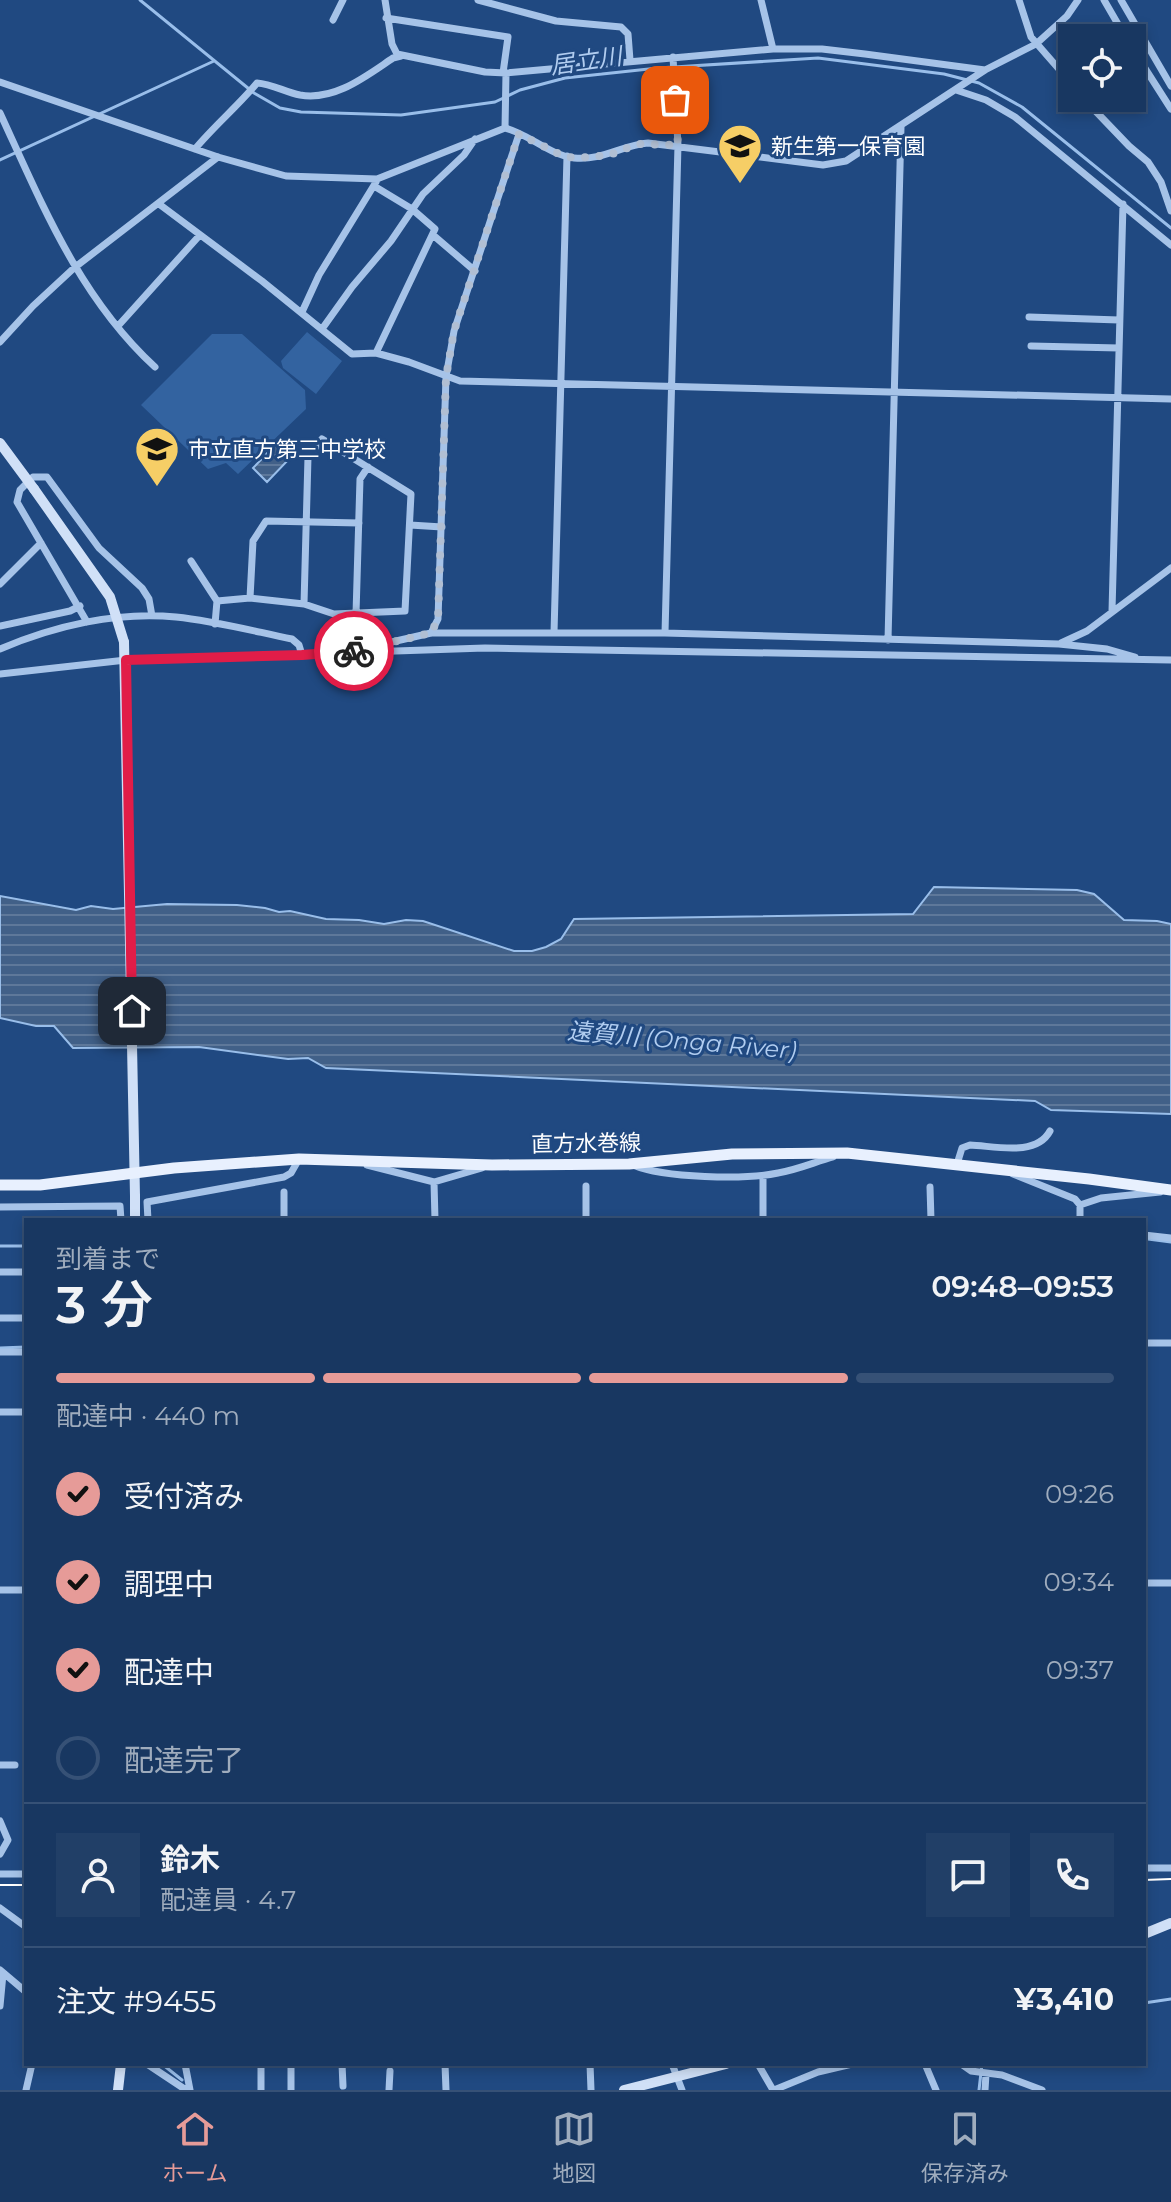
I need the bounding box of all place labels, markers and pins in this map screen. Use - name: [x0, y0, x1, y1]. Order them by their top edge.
- pin: [641, 66, 709, 134]
- school or university icon: 新生第一保育園: [716, 122, 764, 185]
- place label: 新生第一保育園: [771, 133, 925, 160]
- school or university icon: 市立直方第三中学校: [133, 425, 181, 488]
- place label: 市立直方第三中学校: [188, 436, 386, 463]
- pin: [98, 977, 166, 1045]

